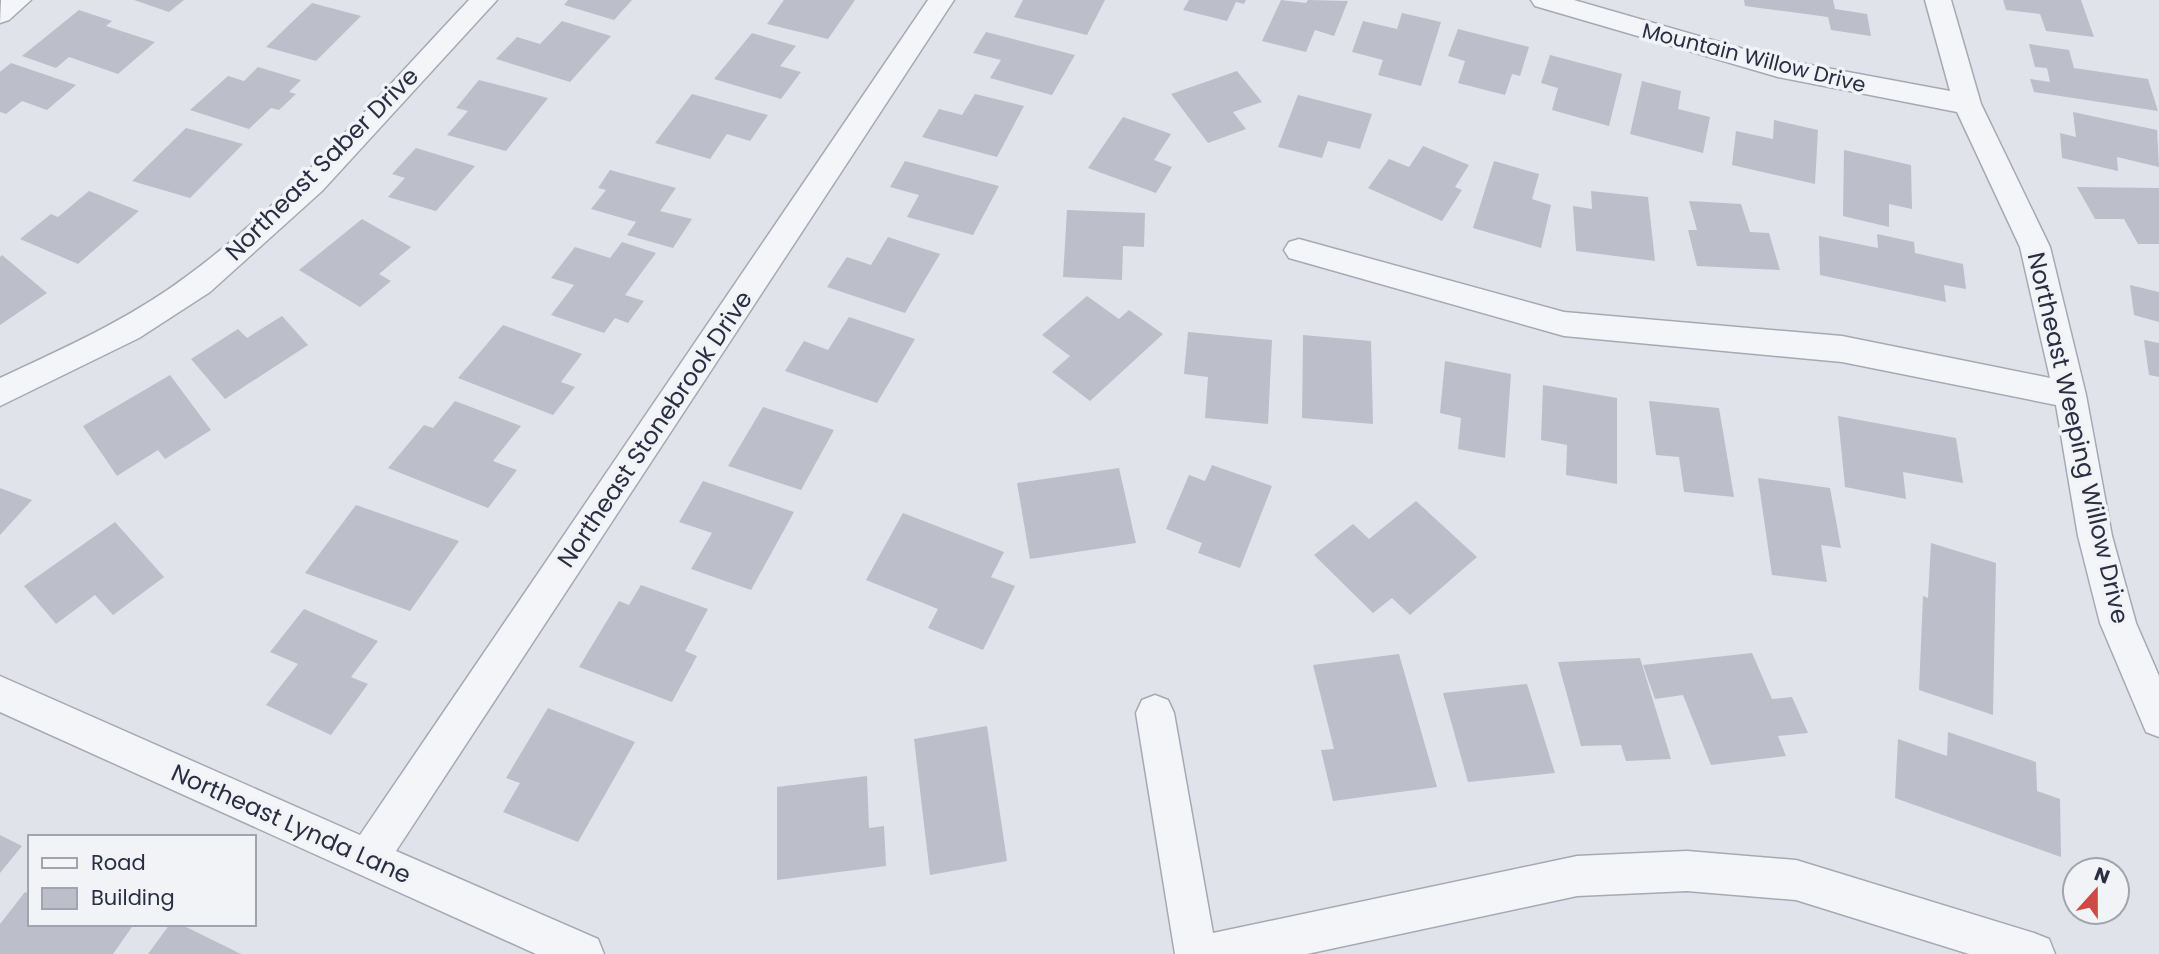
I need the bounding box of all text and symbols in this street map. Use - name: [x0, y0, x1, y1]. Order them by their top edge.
- street label: Mountain Willow Drive: [1639, 16, 1869, 99]
- street label: Northeast Saber Drive: [218, 60, 426, 268]
- street label: Northeast Weeping Willow Drive: [2020, 249, 2137, 627]
- street label: Northeast Stonebrook Drive: [549, 284, 760, 574]
- street label: Northeast Lynda Lane: [166, 756, 416, 891]
- legend: [28, 835, 256, 926]
- text: Road: [91, 848, 146, 877]
- north arrow: [2061, 856, 2131, 926]
- text: N: [2090, 860, 2113, 891]
- text: Building: [91, 883, 175, 912]

